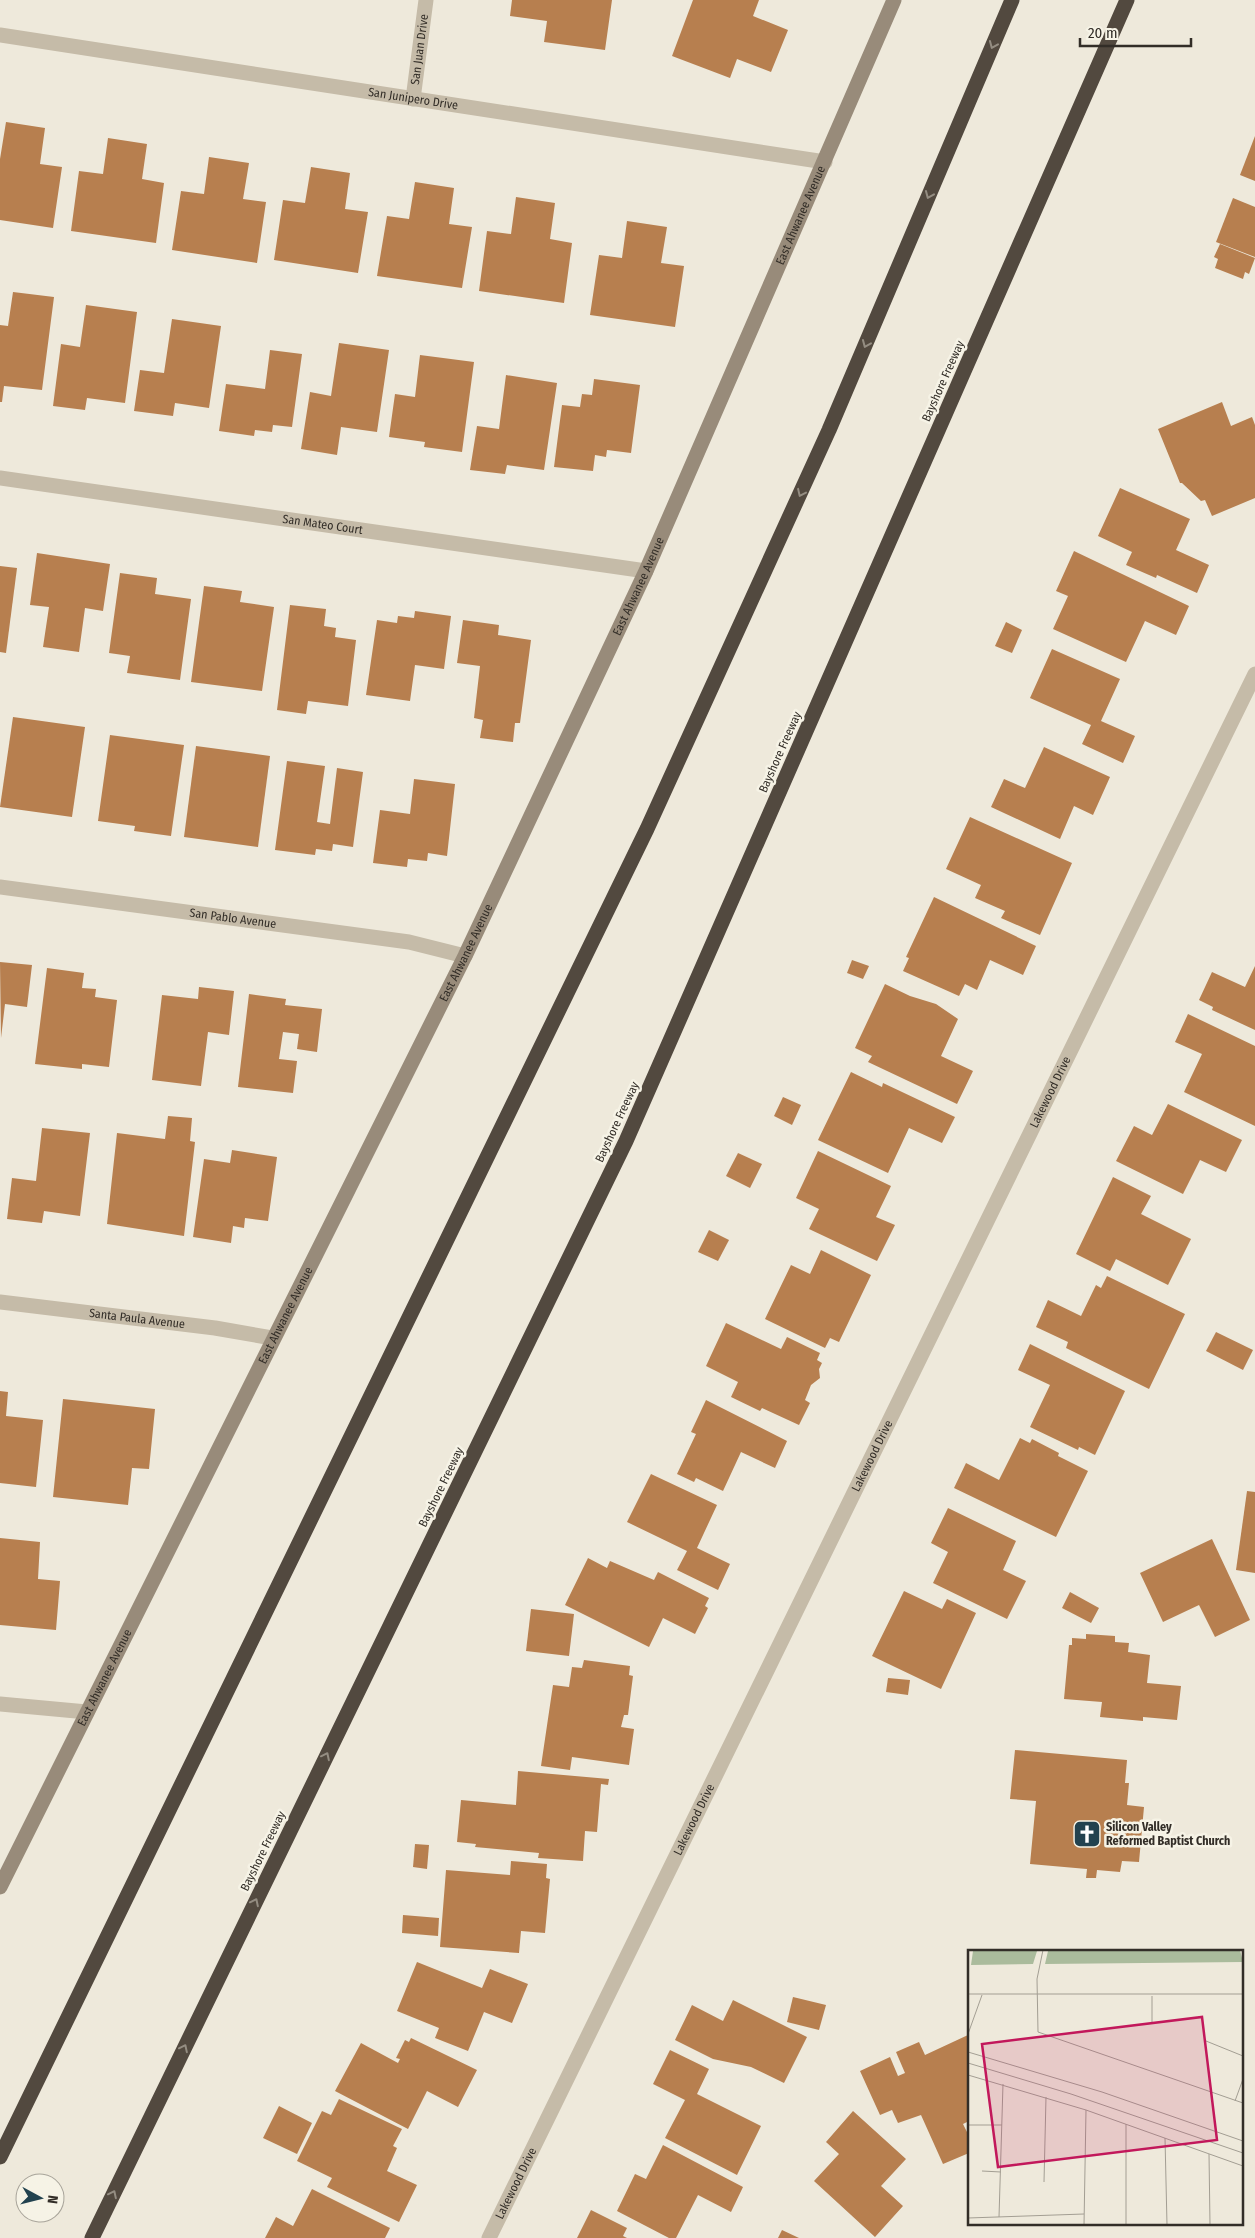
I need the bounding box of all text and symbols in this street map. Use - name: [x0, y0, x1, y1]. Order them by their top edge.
- street label: San Juan Drive: [408, 13, 431, 86]
- scale bar: [1080, 15, 1191, 47]
- text: 20 m: [1088, 24, 1118, 42]
- one-way arrow: [988, 40, 999, 49]
- street label: San Junipero Drive: [367, 85, 459, 112]
- street label: East Ahwanee Avenue: [773, 163, 828, 267]
- one-way arrow: [925, 190, 935, 198]
- street label: Bayshore Freeway: [919, 338, 967, 424]
- one-way arrow: [861, 339, 872, 348]
- one-way arrow: [796, 488, 807, 497]
- street label: San Mateo Court: [282, 512, 364, 537]
- street label: East Ahwanee Avenue: [610, 535, 667, 638]
- street label: Bayshore Freeway: [756, 709, 804, 795]
- street label: East Ahwanee Avenue: [436, 902, 495, 1004]
- street label: San Pablo Avenue: [189, 906, 277, 931]
- street label: Lakewood Drive: [1027, 1054, 1074, 1130]
- street label: Bayshore Freeway: [592, 1079, 642, 1164]
- street label: East Ahwanee Avenue: [255, 1264, 316, 1366]
- street label: Santa Paula Avenue: [88, 1306, 186, 1331]
- street label: Lakewood Drive: [849, 1418, 896, 1494]
- street label: Bayshore Freeway: [416, 1444, 467, 1529]
- street label: East Ahwanee Avenue: [74, 1627, 135, 1728]
- one-way arrow: [320, 1752, 331, 1761]
- street label: Lakewood Drive: [671, 1781, 717, 1857]
- street label: Bayshore Freeway: [238, 1808, 289, 1893]
- church icon: Silicon Valley Reformed Baptist Church: [1072, 1819, 1102, 1849]
- place label: Silicon Valley Reformed Baptist Church: [1106, 1820, 1230, 1848]
- one-way arrow: [249, 1898, 259, 1907]
- inset map: [968, 1950, 1242, 2226]
- one-way arrow: [178, 2044, 188, 2053]
- street label: Lakewood Drive: [492, 2145, 539, 2221]
- north arrow: [15, 2173, 65, 2223]
- one-way arrow: [107, 2190, 117, 2199]
- text: N: [43, 2194, 61, 2205]

